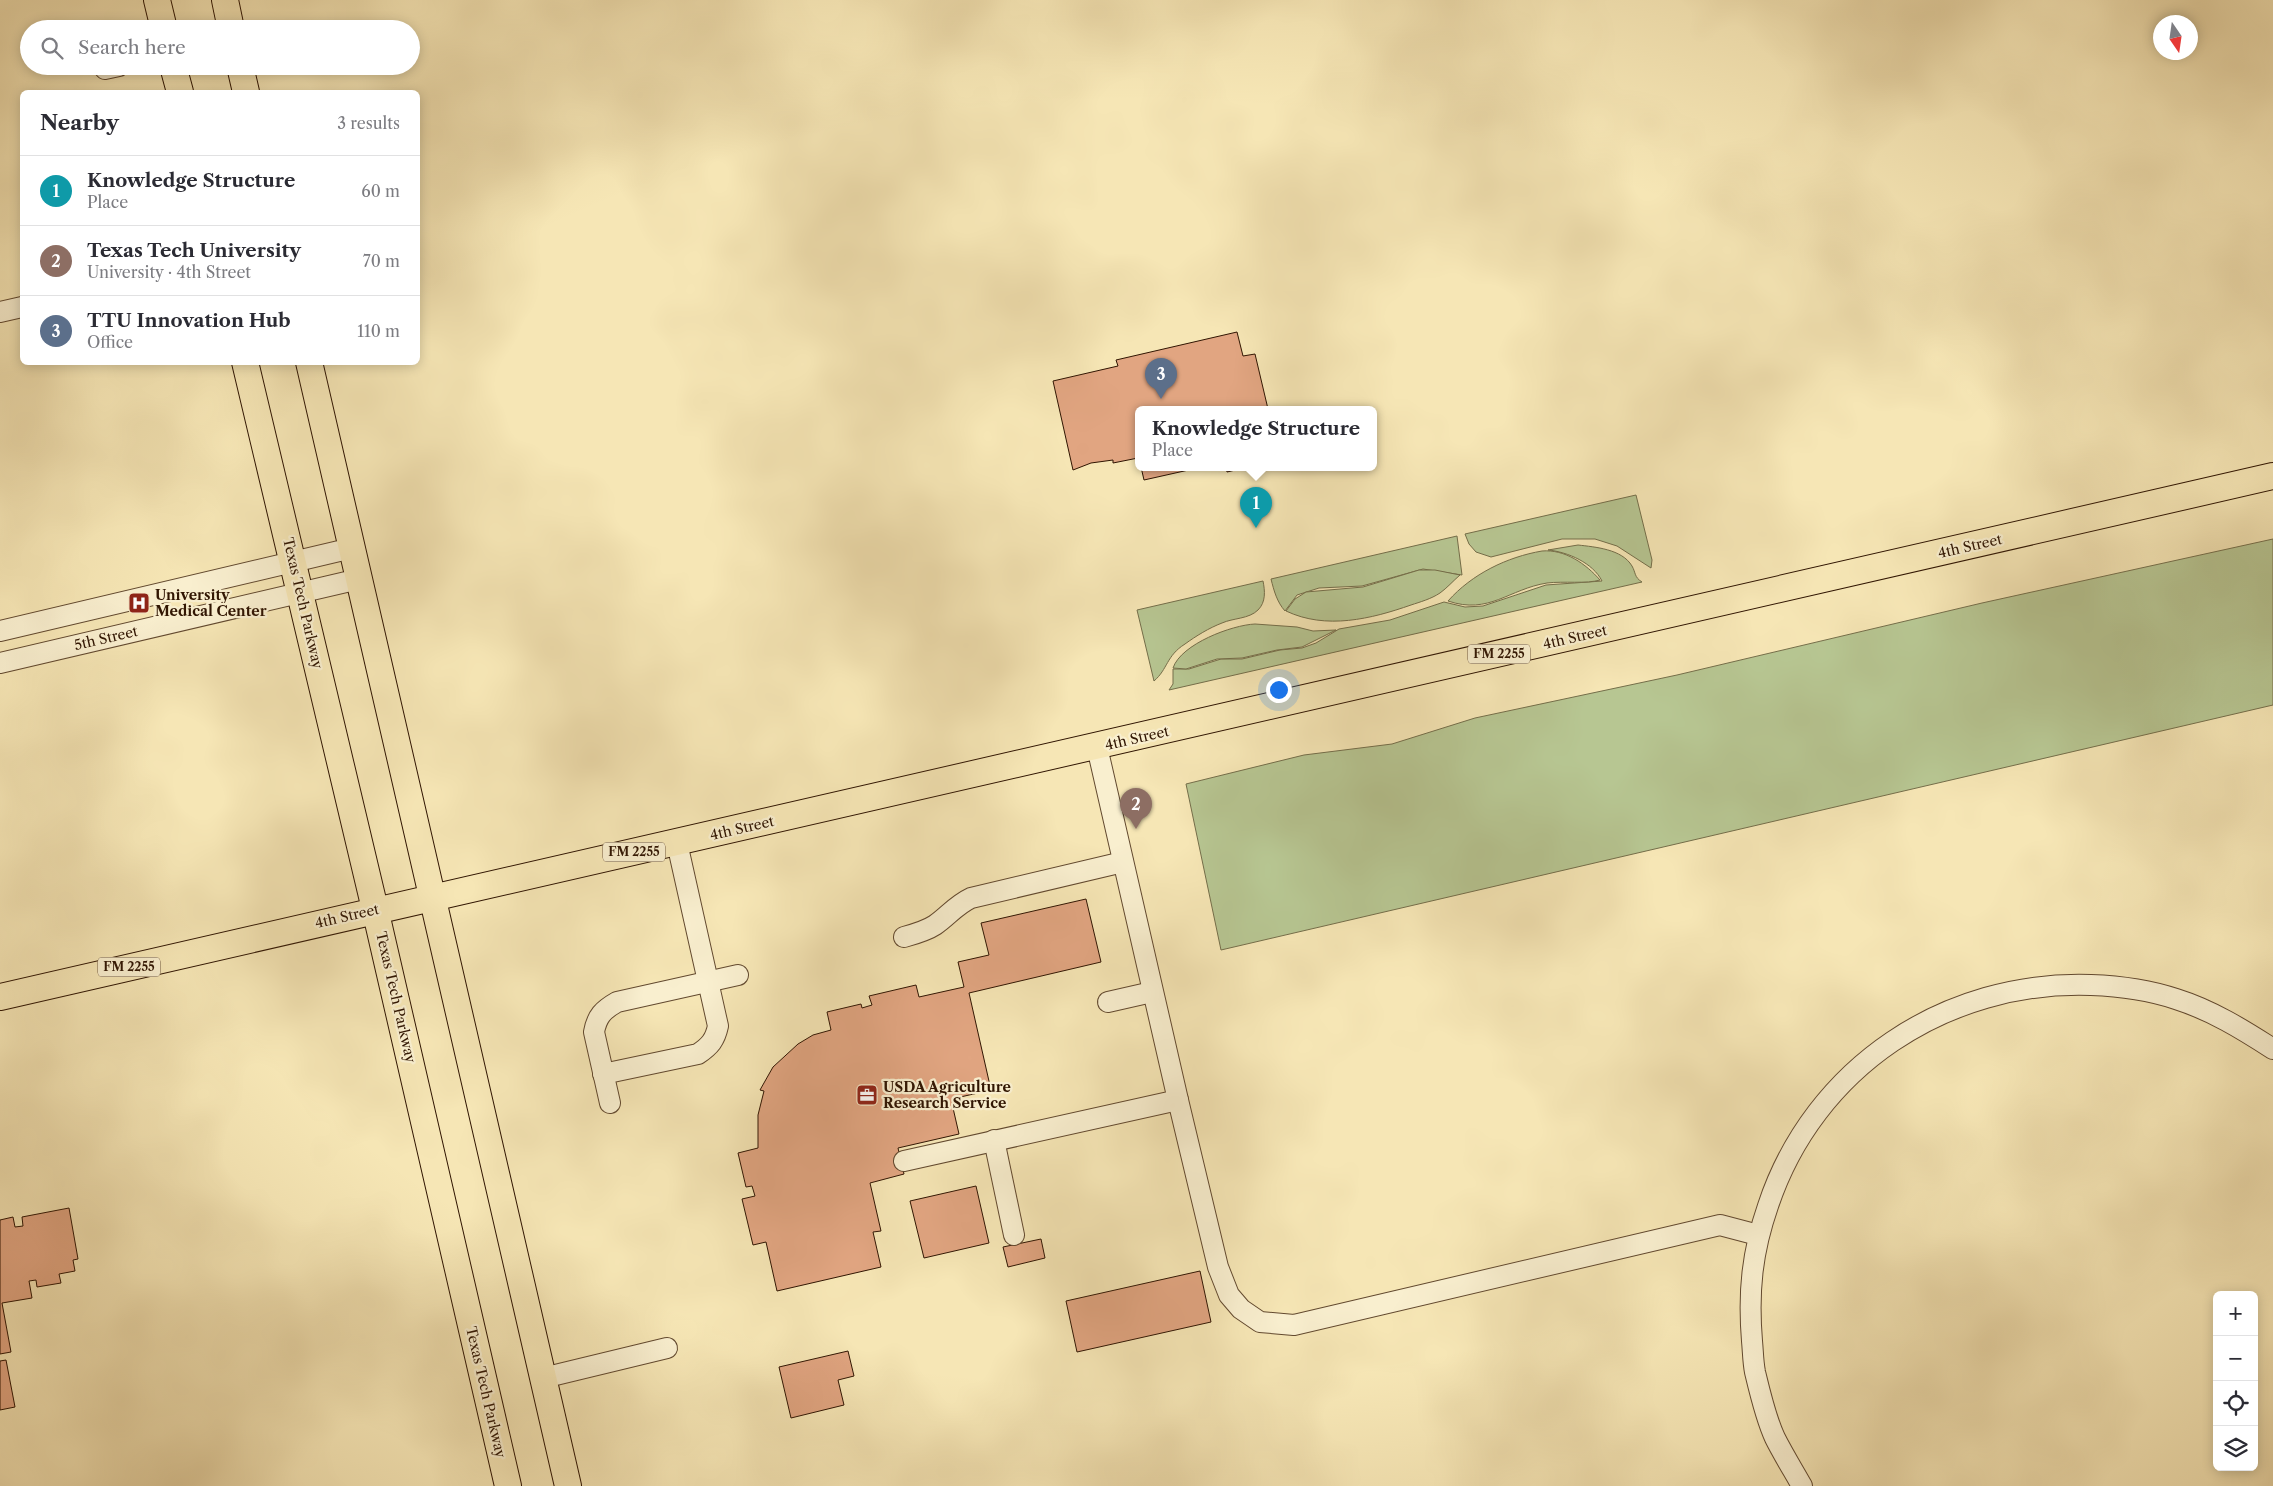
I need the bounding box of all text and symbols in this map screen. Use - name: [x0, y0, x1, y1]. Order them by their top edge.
- north arrow: [2153, 15, 2198, 60]
- search box: [20, 20, 420, 75]
- icon: search: [38, 34, 66, 62]
- text: Search here: [78, 36, 186, 59]
- text: Nearby: [40, 110, 119, 135]
- text: 3 results: [337, 113, 400, 133]
- text: Knowledge Structure: [87, 169, 295, 192]
- text: 1: [52, 181, 60, 201]
- text: 60 m: [361, 181, 400, 201]
- text: Place: [87, 192, 128, 212]
- text: Texas Tech University: [87, 239, 301, 262]
- text: 2: [51, 251, 61, 271]
- text: 70 m: [363, 251, 400, 271]
- text: University · 4th Street: [87, 262, 251, 282]
- text: TTU Innovation Hub: [87, 309, 291, 332]
- text: 3: [51, 321, 61, 341]
- text: 110 m: [357, 321, 400, 341]
- text: Office: [87, 332, 133, 352]
- pin: 3: [1145, 358, 1177, 399]
- popup: [1135, 406, 1377, 471]
- text: Knowledge Structure: [1152, 417, 1360, 440]
- text: Place: [1152, 440, 1193, 460]
- pin: 1: [1240, 487, 1272, 528]
- street label: 4th Street: [1936, 530, 2004, 562]
- street label: Texas Tech Parkway: [279, 536, 327, 671]
- place label: University Medical Center: [155, 586, 267, 620]
- hospital icon: University Medical Center: [127, 591, 151, 615]
- street label: 4th Street: [1541, 621, 1609, 653]
- street label: 5th Street: [72, 622, 140, 654]
- road number: FM 2255: [1468, 644, 1530, 664]
- your location: [1266, 677, 1292, 703]
- street label: 4th Street: [1103, 722, 1171, 754]
- pin: 2: [1120, 788, 1152, 829]
- street label: 4th Street: [708, 812, 776, 844]
- road number: FM 2255: [603, 842, 665, 862]
- street label: 4th Street: [313, 900, 381, 932]
- street label: Texas Tech Parkway: [372, 930, 420, 1065]
- road number: FM 2255: [98, 958, 160, 976]
- place label: USDA Agriculture Research Service: [883, 1078, 1011, 1112]
- office icon: USDA Agriculture Research Service: [855, 1083, 879, 1107]
- map controls: [2213, 1291, 2258, 1471]
- button: +: [2213, 1291, 2258, 1336]
- street label: Texas Tech Parkway: [462, 1325, 510, 1460]
- button: −: [2213, 1336, 2258, 1381]
- button: locate: [2213, 1381, 2258, 1426]
- button: layers: [2213, 1426, 2258, 1471]

